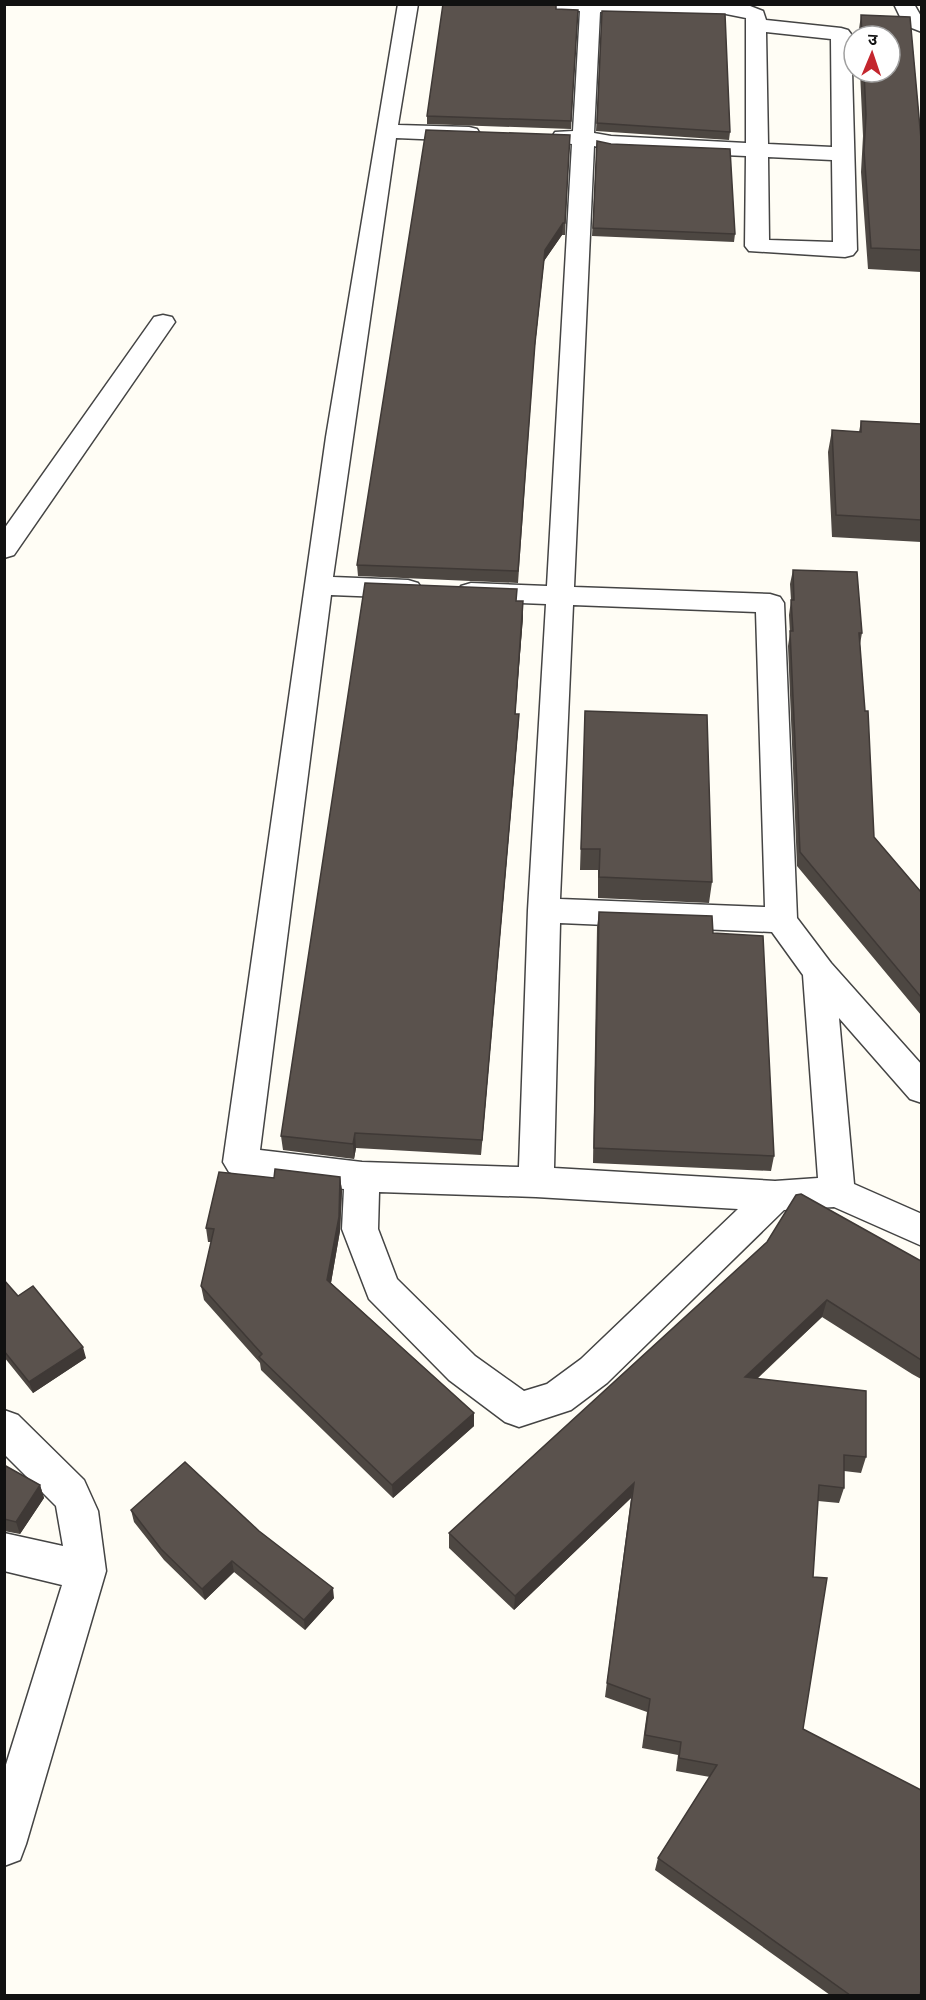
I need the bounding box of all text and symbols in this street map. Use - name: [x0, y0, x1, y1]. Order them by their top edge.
- north arrow: [842, 24, 902, 84]
- text: उ: [868, 31, 878, 48]

